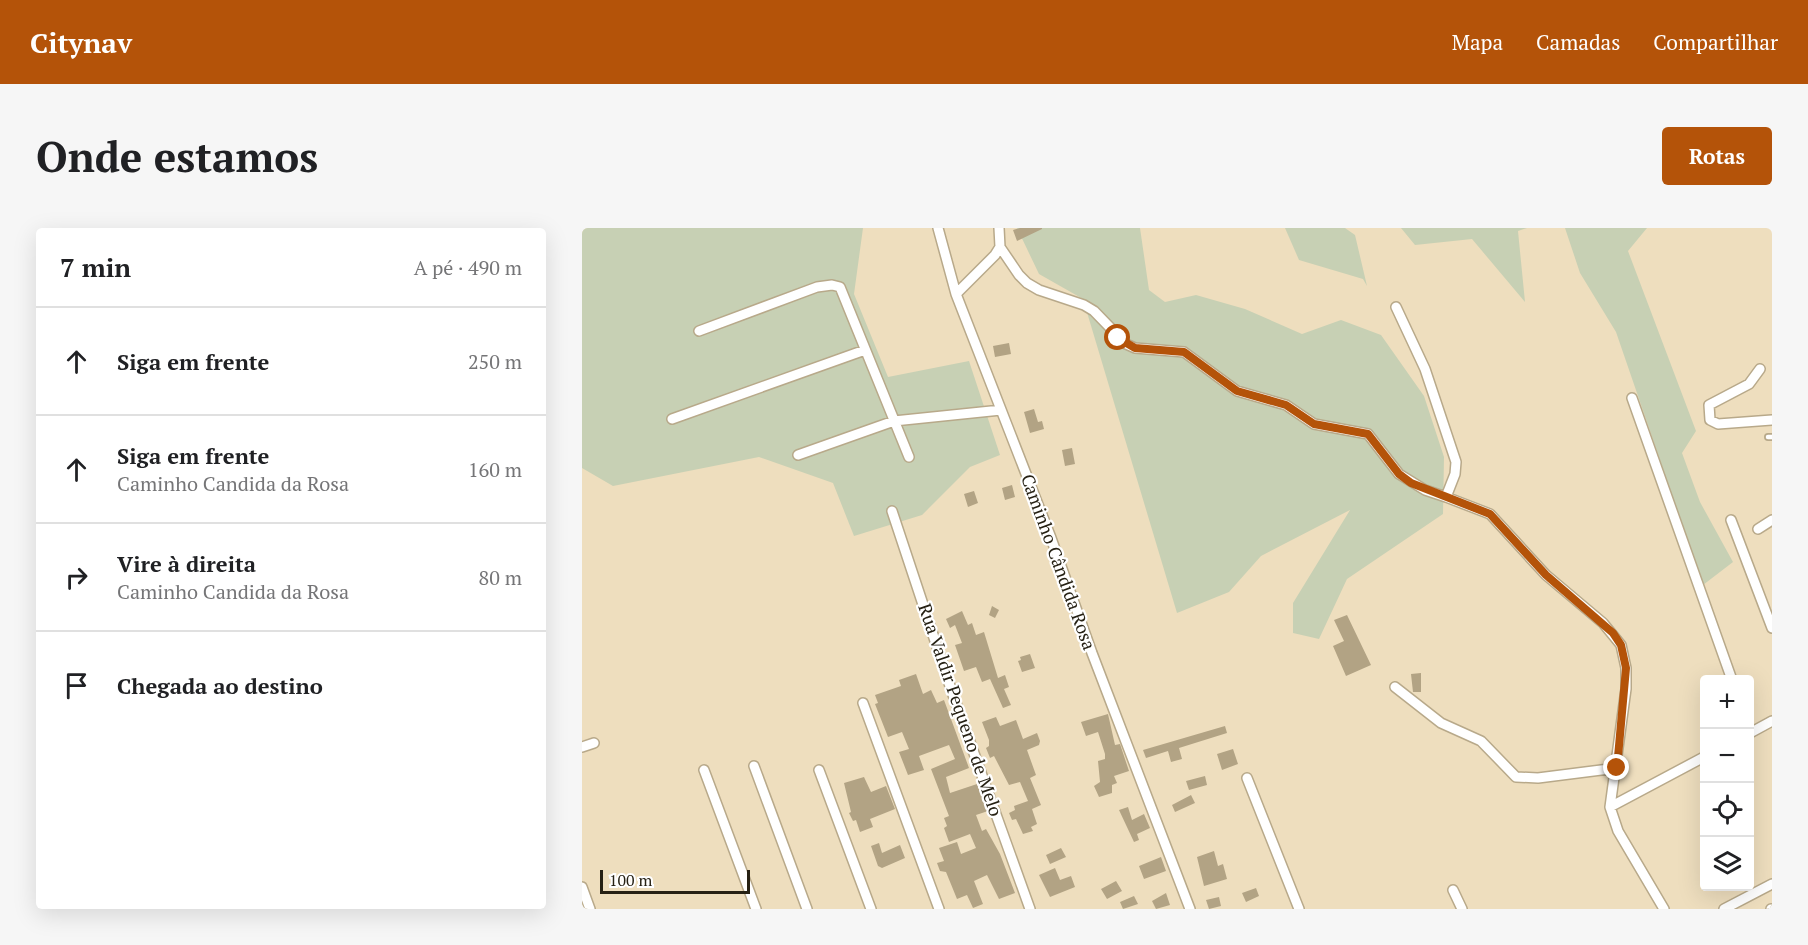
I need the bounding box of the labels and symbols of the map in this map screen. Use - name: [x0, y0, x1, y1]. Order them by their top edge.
- route start: [1104, 324, 1130, 350]
- street label: Caminho Cândida Rosa: [1016, 470, 1102, 653]
- street label: Rua Valdir Pequeno de Melo: [913, 600, 1009, 819]
- route end: [1603, 754, 1629, 780]
- scale bar: [600, 867, 750, 894]

